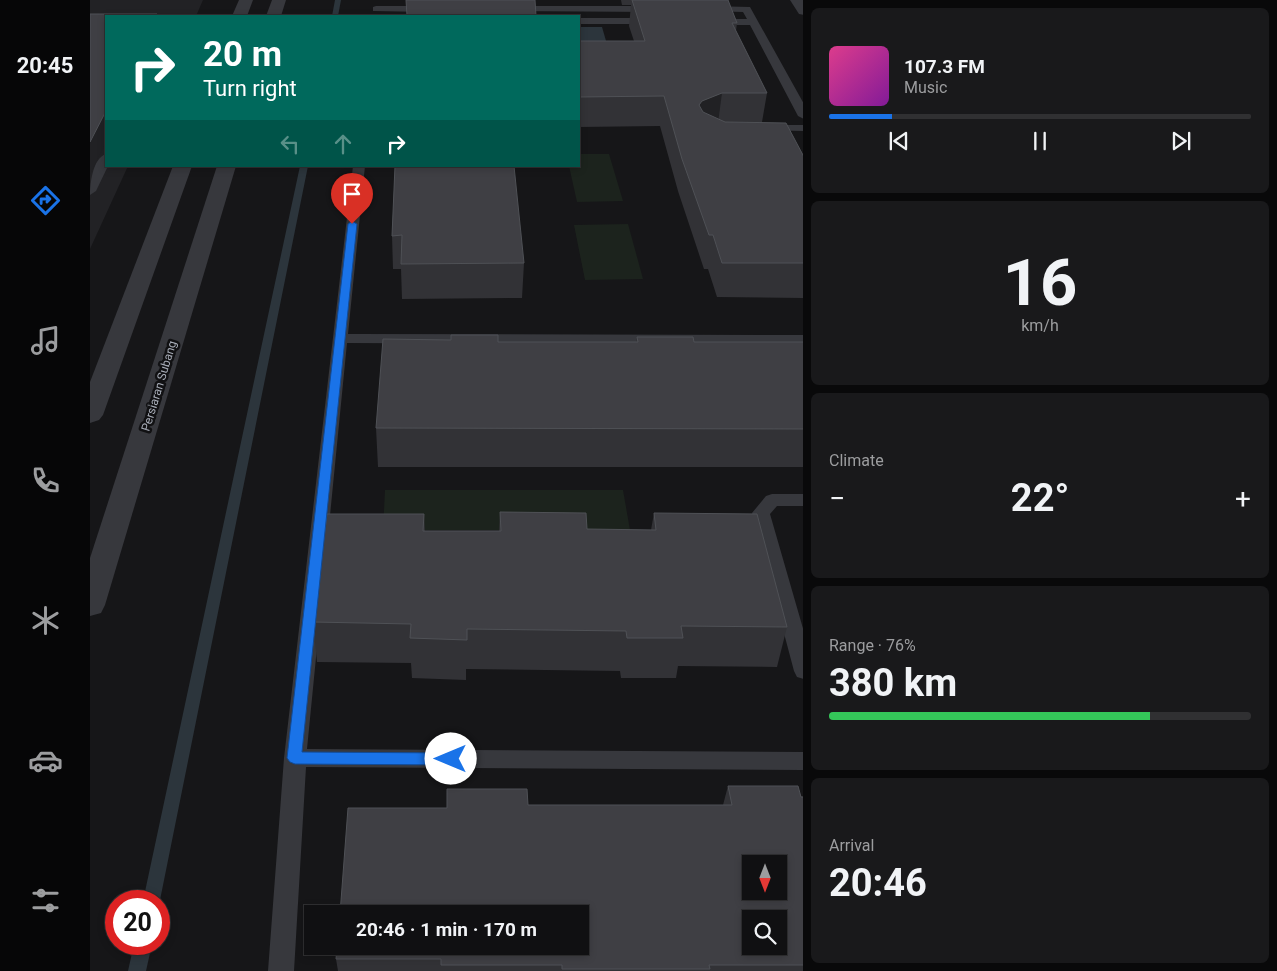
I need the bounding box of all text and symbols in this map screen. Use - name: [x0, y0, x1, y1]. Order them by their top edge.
- text: 20 m: [203, 34, 282, 75]
- icon: right: [120, 35, 185, 100]
- text: 20:45: [17, 53, 73, 78]
- text: 107.3 FM: [904, 55, 985, 78]
- text: Turn right: [203, 76, 297, 101]
- text: Music: [904, 78, 947, 97]
- icon: previous: [885, 127, 913, 155]
- icon: pause: [1026, 127, 1054, 155]
- icon: next: [1167, 127, 1195, 155]
- icon: left: [276, 130, 304, 158]
- icon: ahead: [329, 130, 357, 158]
- icon: right: [382, 130, 410, 158]
- pin: [331, 173, 373, 224]
- icon: arrive: [338, 180, 366, 208]
- icon: directions: [28, 183, 63, 218]
- text: 16: [1003, 245, 1077, 321]
- text: km/h: [1021, 316, 1059, 335]
- icon: music: [28, 323, 63, 358]
- street label: Persiaran Subang: [139, 339, 179, 433]
- text: Climate: [829, 451, 884, 470]
- icon: phone: [28, 463, 63, 498]
- text: 22°: [1011, 476, 1069, 520]
- text: −: [829, 482, 845, 515]
- text: +: [1235, 482, 1251, 515]
- icon: climate: [28, 603, 63, 638]
- text: Range · 76%: [829, 636, 916, 655]
- text: 380 km: [829, 661, 957, 705]
- position arrow: [424, 732, 476, 784]
- icon: car: [28, 743, 63, 778]
- text: Arrival: [829, 836, 874, 855]
- north arrow: [742, 855, 788, 900]
- map controls: [742, 855, 787, 955]
- text: 20:46: [829, 861, 927, 905]
- icon: filters: [28, 883, 63, 918]
- speed limit sign: 20: [105, 890, 170, 955]
- button: search: [742, 910, 787, 955]
- text: 20:46 · 1 min · 170 m: [356, 918, 537, 941]

